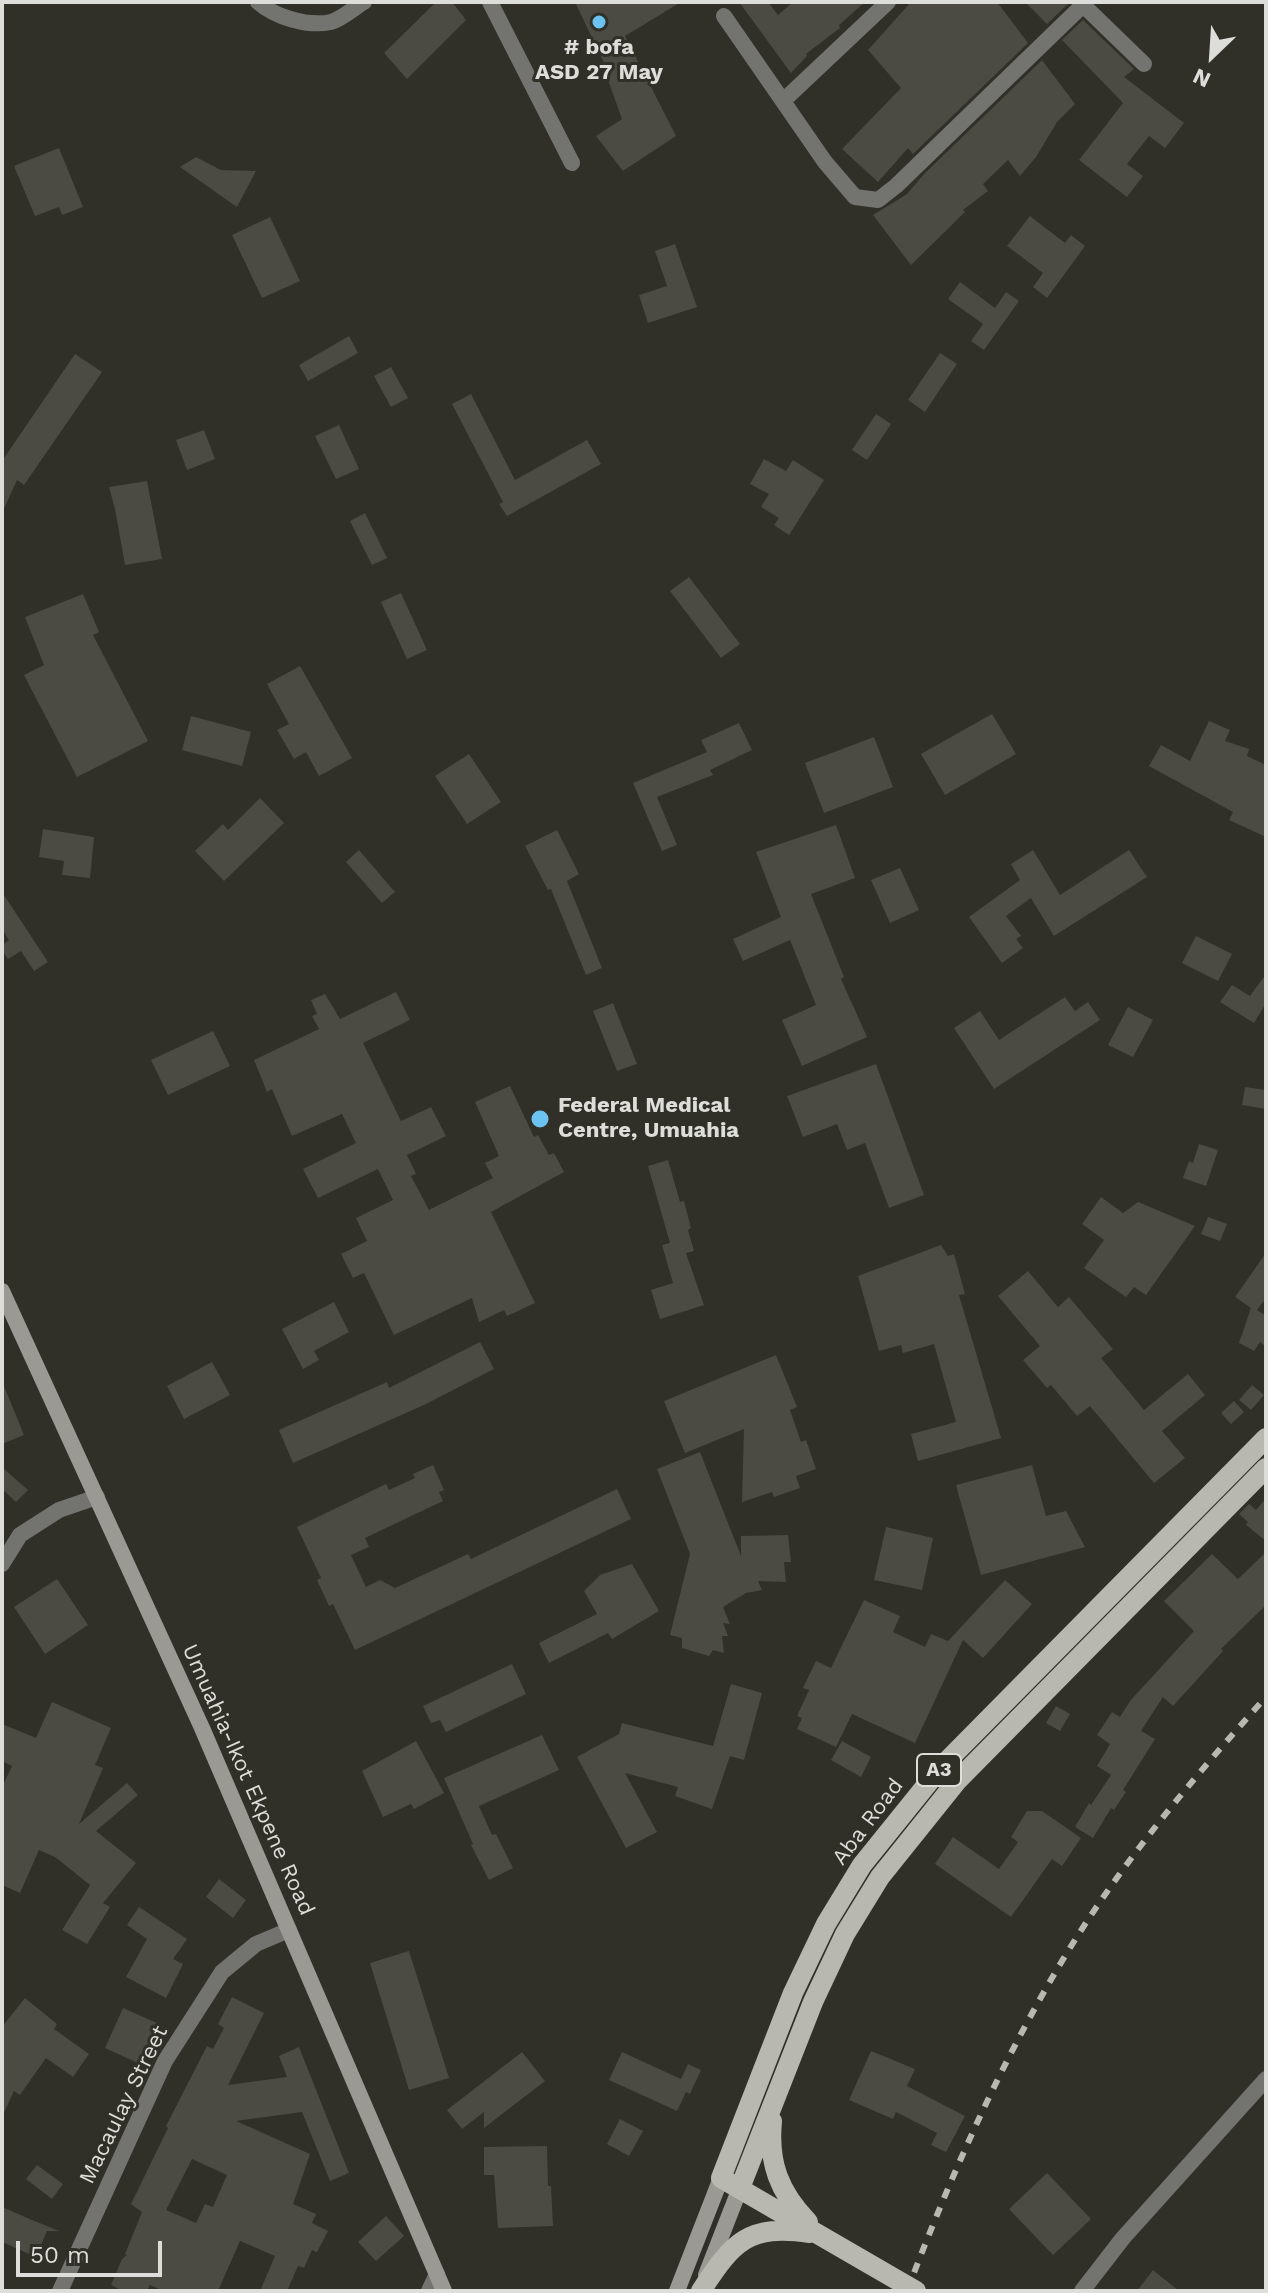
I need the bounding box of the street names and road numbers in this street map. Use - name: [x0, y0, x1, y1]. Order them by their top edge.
- street label: Umuahia-Ikot Ekpene Road: [176, 1640, 320, 1920]
- road number: A3: [917, 1754, 961, 1786]
- street label: Aba Road: [827, 1773, 909, 1871]
- street label: Macaulay Street: [74, 2021, 174, 2189]

